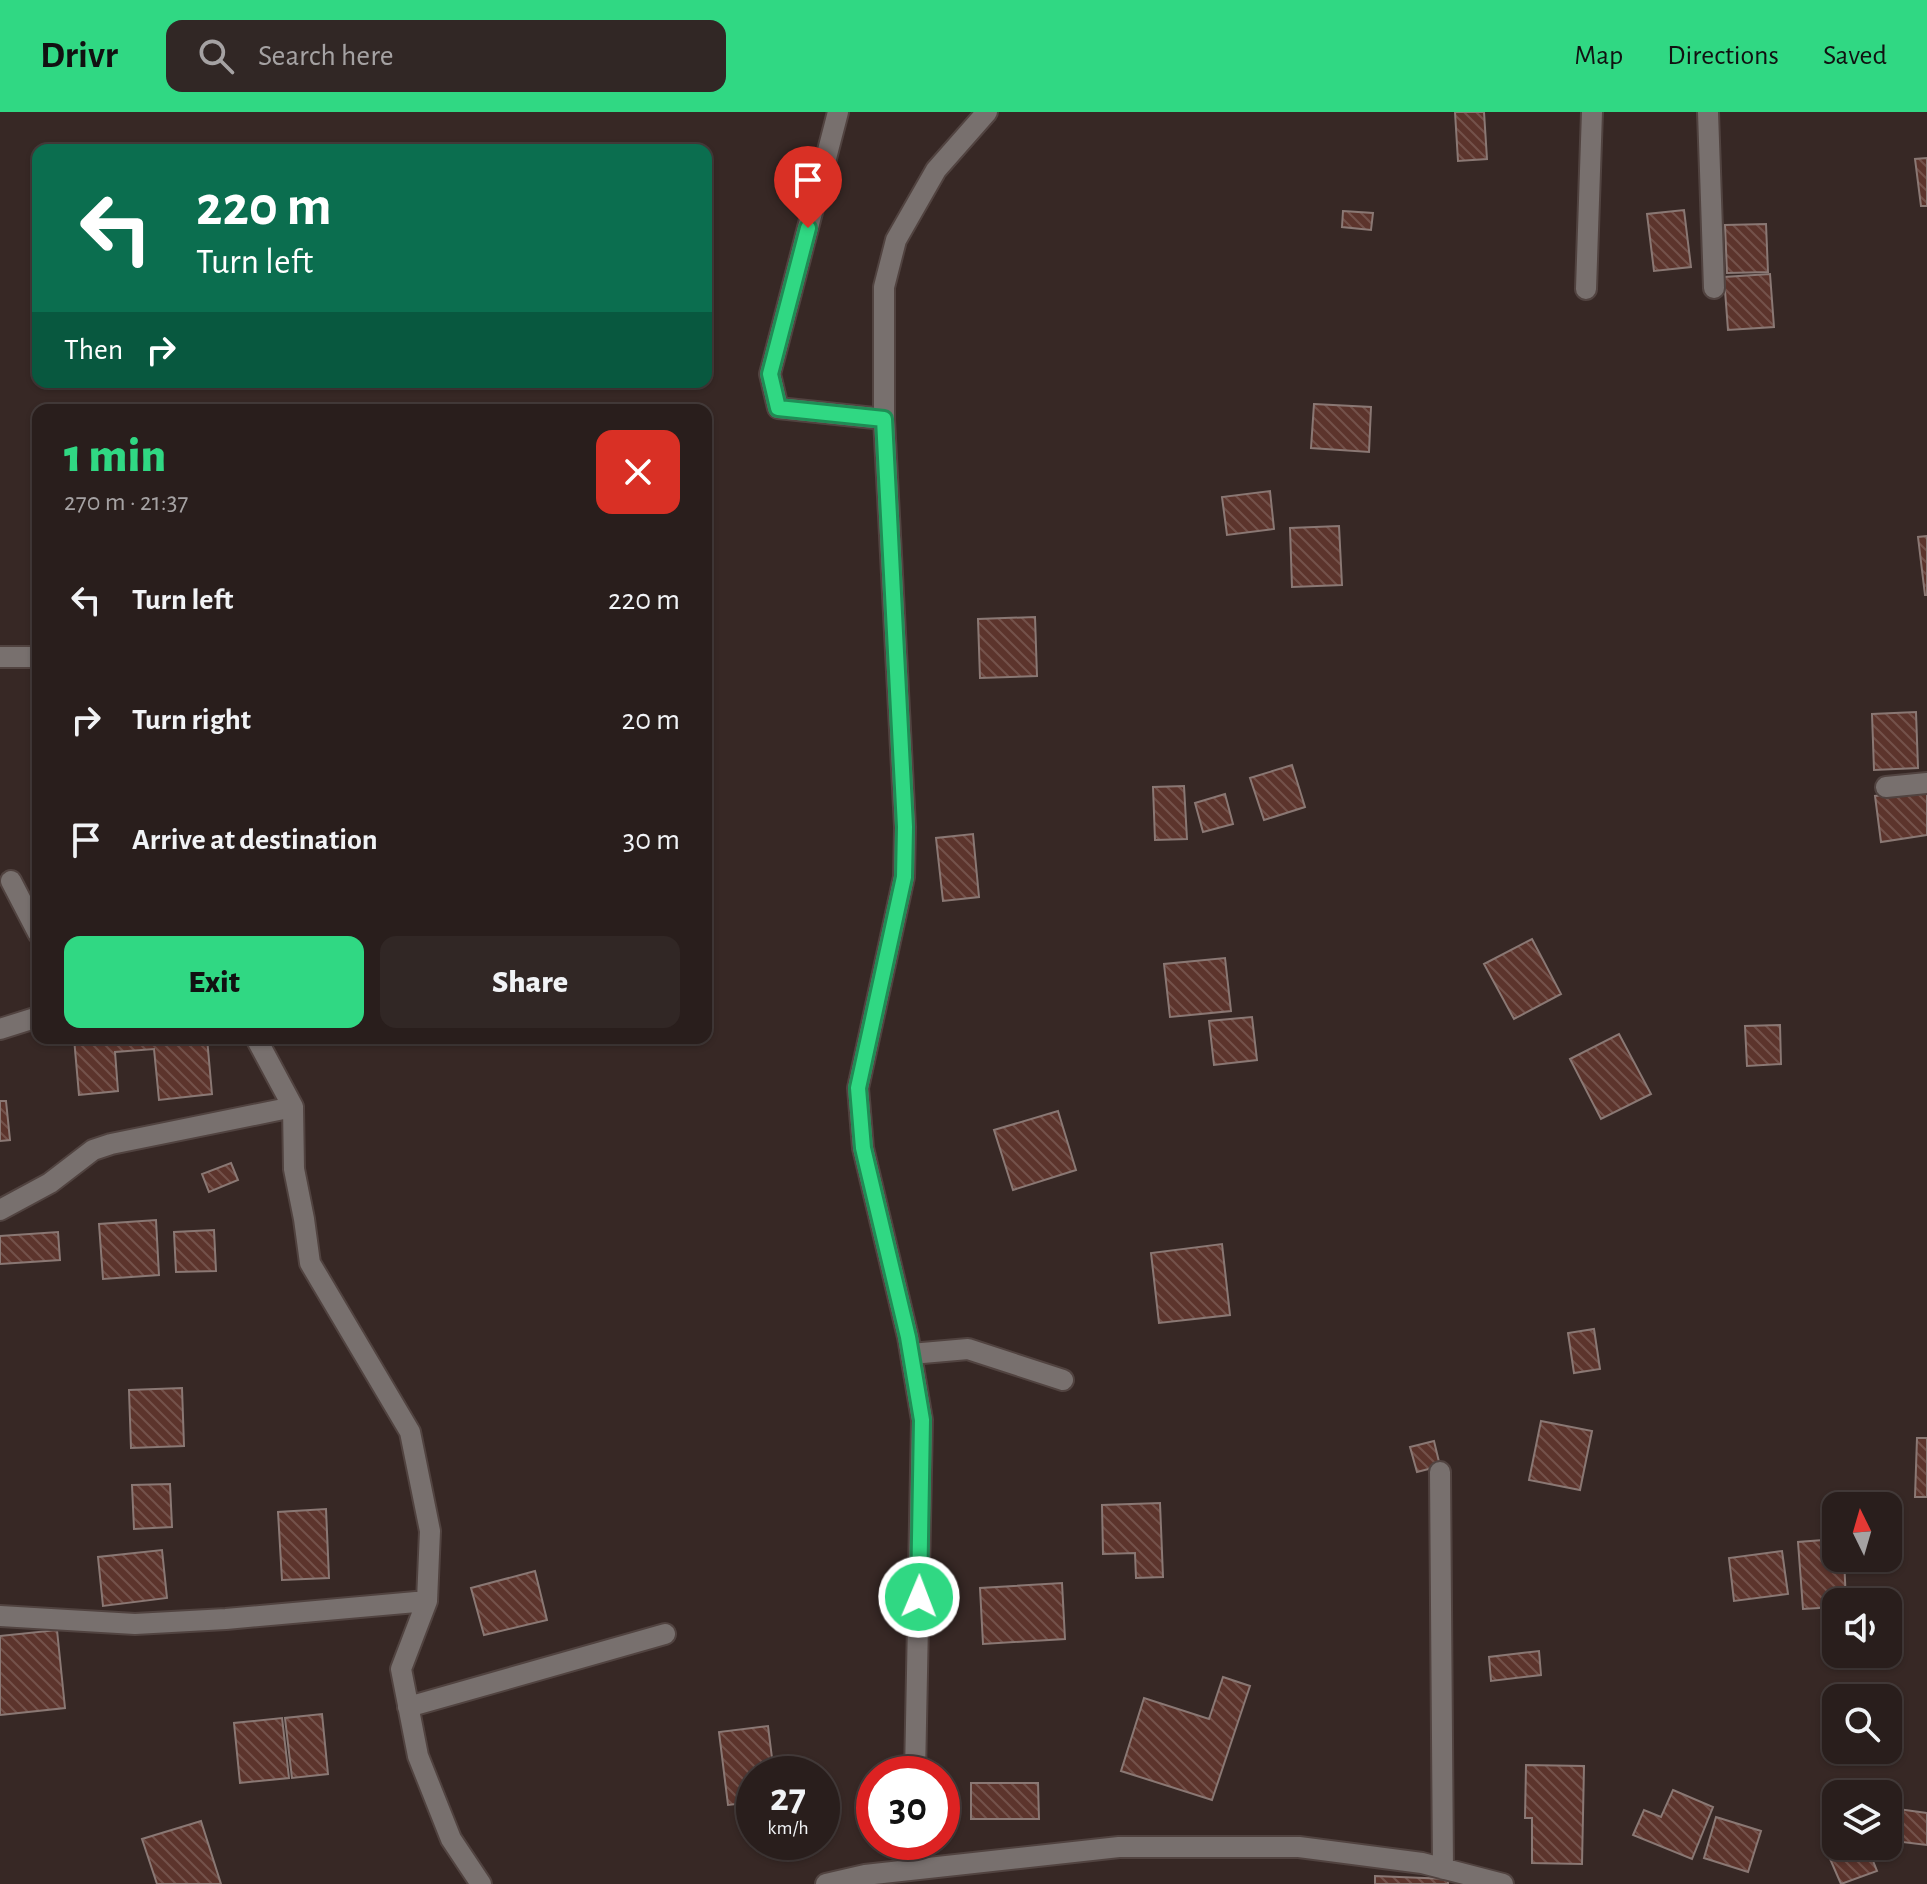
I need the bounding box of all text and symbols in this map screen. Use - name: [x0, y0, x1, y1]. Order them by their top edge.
- search box: [166, 20, 726, 92]
- icon: search: [194, 34, 238, 78]
- text: Drivr: [40, 37, 118, 75]
- text: Search here: [258, 41, 394, 71]
- text: Map: [1574, 42, 1623, 70]
- text: Directions: [1667, 42, 1779, 70]
- text: Saved: [1823, 42, 1887, 70]
- pin: [774, 146, 842, 228]
- icon: arrive: [786, 158, 830, 202]
- icon: left: [64, 176, 168, 280]
- text: 220 m: [196, 179, 332, 235]
- text: Turn left: [196, 244, 313, 280]
- icon: right: [139, 328, 183, 372]
- text: Then: [64, 335, 123, 365]
- button: close: [596, 430, 680, 514]
- text: 1 min: [64, 433, 166, 481]
- text: 270 m · 21:37: [64, 489, 188, 515]
- icon: left: [64, 578, 108, 622]
- text: Turn left: [132, 585, 233, 615]
- text: 220 m: [608, 585, 680, 615]
- icon: right: [64, 698, 108, 742]
- text: Turn right: [132, 705, 251, 735]
- text: 20 m: [622, 705, 680, 735]
- icon: arrive: [64, 818, 108, 862]
- text: Arrive at destination: [132, 825, 378, 855]
- text: 30 m: [623, 825, 680, 855]
- button: Exit: [64, 936, 364, 1028]
- button: Share: [380, 936, 680, 1028]
- north arrow: [1822, 1492, 1902, 1572]
- map controls: [1822, 1492, 1902, 1860]
- position arrow: [877, 1555, 961, 1639]
- button: sound: [1822, 1588, 1902, 1668]
- button: search: [1822, 1684, 1902, 1764]
- speed limit sign: 30: [856, 1756, 960, 1860]
- text: 27: [770, 1778, 806, 1818]
- button: layers: [1822, 1780, 1902, 1860]
- text: km/h: [767, 1818, 809, 1838]

